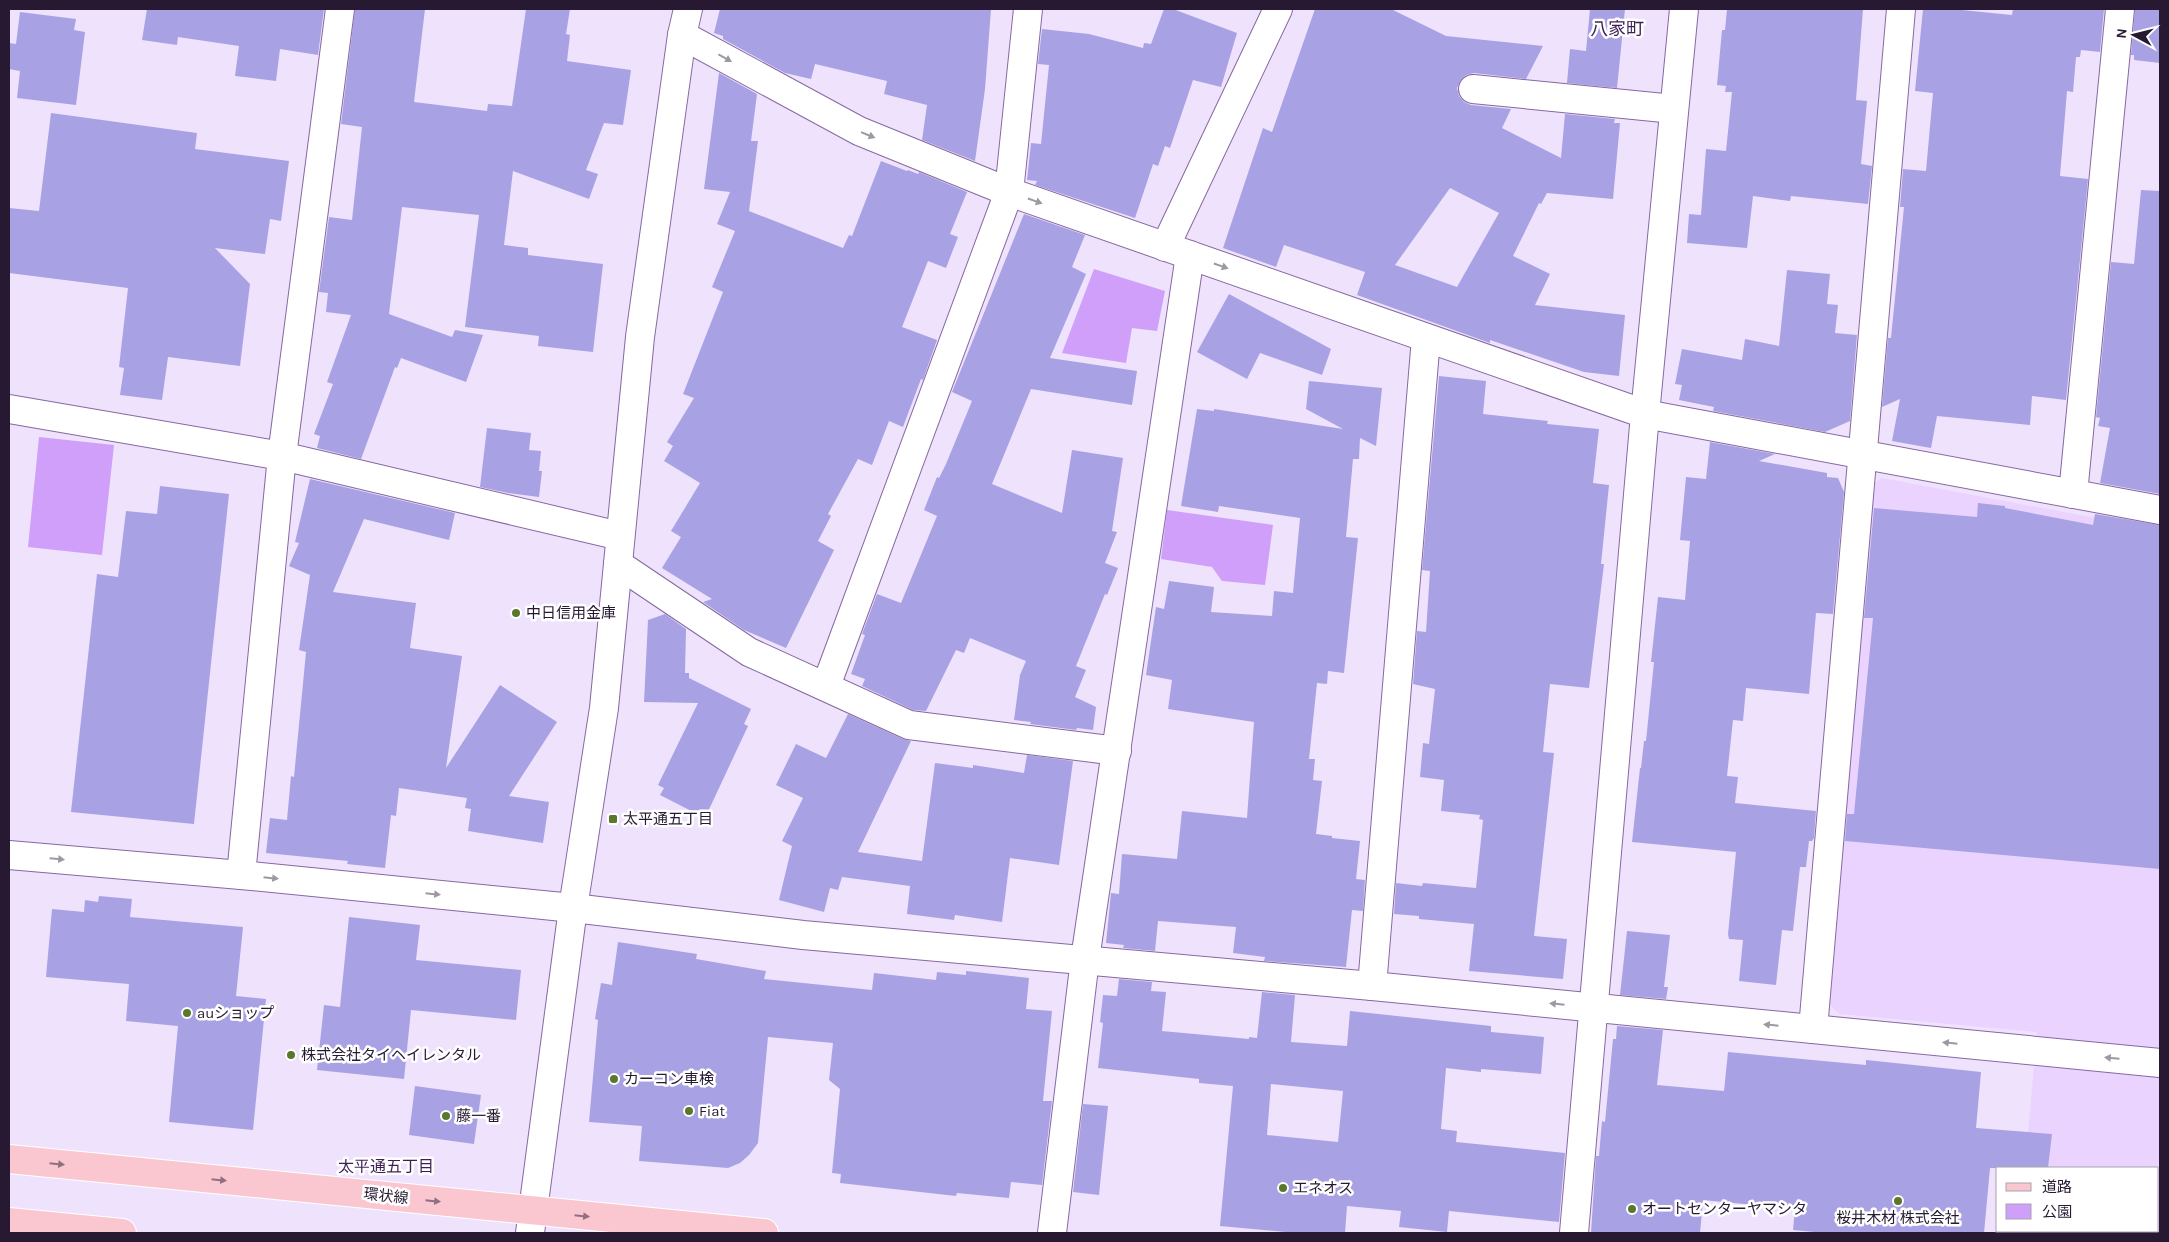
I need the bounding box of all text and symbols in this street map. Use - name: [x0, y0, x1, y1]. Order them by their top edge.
- north arrow: [2109, 10, 2159, 60]
- district label: 八家町: [1590, 18, 1644, 40]
- text: N: [2113, 27, 2131, 39]
- one-way arrow: [717, 54, 732, 62]
- one-way arrow: [861, 131, 875, 139]
- one-way arrow: [1028, 197, 1043, 205]
- one-way arrow: [1214, 263, 1229, 270]
- place label: 中日信用金庫: [526, 604, 616, 622]
- marker: 中日信用金庫: [510, 607, 522, 619]
- place label: 太平通五丁目: [623, 810, 713, 828]
- marker: 太平通五丁目: [607, 813, 619, 825]
- one-way arrow: [50, 855, 66, 863]
- one-way arrow: [264, 874, 280, 882]
- one-way arrow: [425, 890, 441, 898]
- one-way arrow: [1549, 1000, 1565, 1008]
- place label: auショップ: [197, 1004, 274, 1022]
- marker: auショップ: [181, 1007, 193, 1019]
- one-way arrow: [1763, 1021, 1779, 1029]
- one-way arrow: [1942, 1039, 1958, 1047]
- place label: 株式会社タイヘイレンタル: [301, 1046, 481, 1064]
- marker: 株式会社タイヘイレンタル: [285, 1049, 297, 1061]
- one-way arrow: [2103, 1054, 2119, 1062]
- place label: カーコン車検: [624, 1070, 714, 1088]
- marker: カーコン車検: [608, 1073, 620, 1085]
- place label: Fiat: [699, 1102, 726, 1120]
- marker: Fiat: [683, 1105, 695, 1117]
- place label: 藤一番: [456, 1107, 501, 1125]
- marker: 藤一番: [440, 1110, 452, 1122]
- district label: 太平通五丁目: [338, 1157, 434, 1176]
- one-way arrow: [50, 1160, 66, 1168]
- legend: [1996, 1167, 2159, 1232]
- one-way arrow: [211, 1176, 227, 1184]
- text: 道路: [2042, 1178, 2072, 1196]
- place label: エネオス: [1293, 1179, 1353, 1197]
- marker: エネオス: [1277, 1182, 1289, 1194]
- street label: 環状線: [363, 1185, 409, 1207]
- marker: 桜井木材 株式会社: [1892, 1195, 1904, 1207]
- one-way arrow: [425, 1197, 441, 1205]
- place label: オートセンターヤマシタ: [1642, 1200, 1807, 1218]
- marker: オートセンターヤマシタ: [1626, 1203, 1638, 1215]
- text: 公園: [2042, 1203, 2072, 1221]
- place label: 桜井木材 株式会社: [1836, 1209, 1960, 1227]
- one-way arrow: [574, 1212, 590, 1220]

